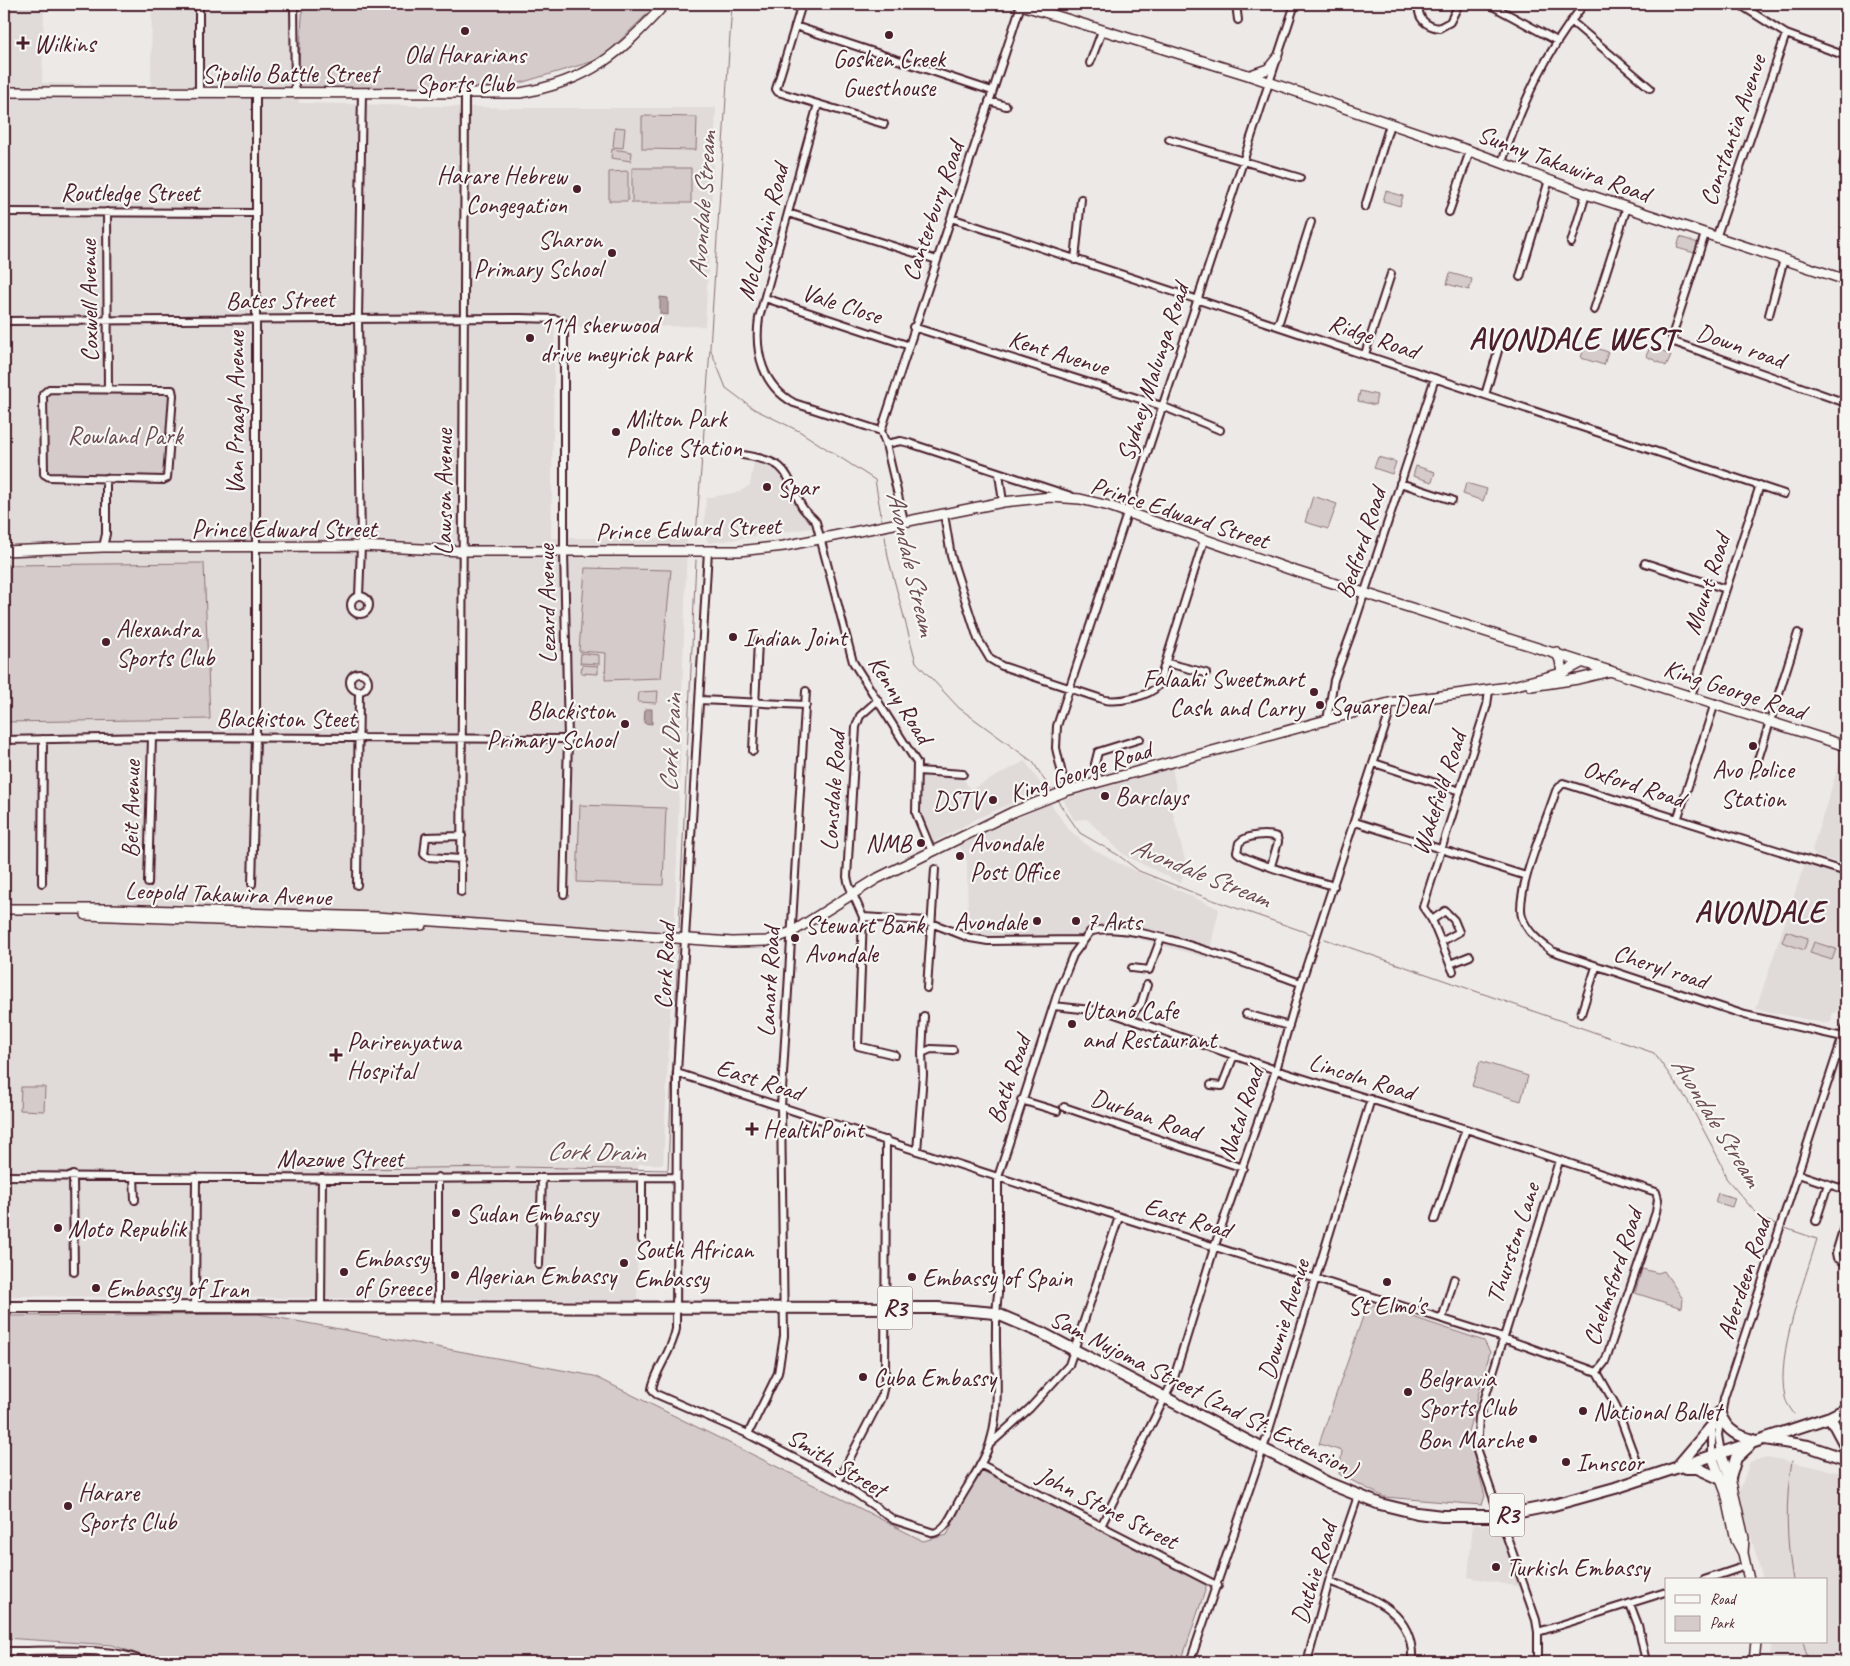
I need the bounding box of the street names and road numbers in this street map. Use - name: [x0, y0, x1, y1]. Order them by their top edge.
- street label: Constantia Avenue: [1692, 49, 1774, 210]
- street label: Sipolilo Battle Street: [202, 58, 382, 90]
- street label: Sunny Takawira Road: [1473, 118, 1658, 211]
- street label: Canterbury Road: [894, 134, 973, 285]
- street label: McLoughin Road: [729, 157, 798, 304]
- street label: Routledge Street: [61, 177, 202, 209]
- street label: Coxwell Avenue: [72, 238, 106, 362]
- street label: Vale Close: [798, 276, 887, 332]
- street label: Sydney Malunga Road: [1109, 276, 1198, 465]
- street label: Bates Street: [225, 283, 337, 317]
- street label: Ridge Road: [1324, 307, 1426, 368]
- street label: Down road: [1692, 316, 1793, 377]
- street label: Kent Avenue: [1005, 323, 1114, 384]
- street label: Van Praagh Avenue: [220, 329, 252, 495]
- street label: Lawson Avenue: [428, 427, 460, 555]
- street label: Prince Edward Street: [1087, 469, 1275, 558]
- street label: Bedford Road: [1328, 480, 1395, 603]
- street label: Prince Edward Street: [595, 510, 784, 548]
- street label: Prince Edward Street: [191, 513, 379, 545]
- street label: Mount Road: [1676, 527, 1739, 639]
- street label: Lezard Avenue: [530, 542, 564, 664]
- street label: Kenny Road: [861, 649, 942, 753]
- street label: King George Road: [1660, 652, 1814, 729]
- street label: Blackiston Steet: [216, 703, 358, 735]
- street label: Wakefield Road: [1404, 724, 1475, 859]
- street label: Lonsdale Road: [813, 726, 853, 852]
- street label: King George Road: [1005, 733, 1159, 810]
- street label: Oxford Road: [1579, 753, 1692, 817]
- street label: Beit Avenue: [114, 758, 148, 858]
- street label: Leopold Takawira Avenue: [124, 874, 333, 914]
- street label: Cork Road: [647, 919, 683, 1010]
- street label: Lanark Road: [750, 922, 788, 1038]
- street label: Cheryl road: [1610, 937, 1715, 998]
- street label: Bath Road: [979, 1028, 1040, 1128]
- street label: Lincoln Road: [1305, 1046, 1422, 1109]
- street label: East Road: [712, 1051, 810, 1110]
- street label: Natal Road: [1210, 1060, 1273, 1164]
- street label: Durban Road: [1087, 1081, 1209, 1150]
- street label: Mazowe Street: [277, 1143, 406, 1175]
- street label: Thurston Lane: [1478, 1177, 1548, 1308]
- street label: East Road: [1140, 1190, 1238, 1247]
- street label: Chelmsford Road: [1576, 1201, 1651, 1350]
- street label: Aberdeen Road: [1709, 1210, 1780, 1343]
- street label: Downie Avenue: [1251, 1254, 1318, 1383]
- road number: R3: [878, 1286, 912, 1330]
- street label: Sam Nujoma Street (2nd St. Extension): [1044, 1302, 1364, 1486]
- street label: Smith Street: [781, 1421, 895, 1507]
- street label: John Stone Street: [1031, 1458, 1186, 1558]
- road number: R3: [1490, 1494, 1524, 1536]
- street label: Duthie Road: [1283, 1515, 1346, 1628]

